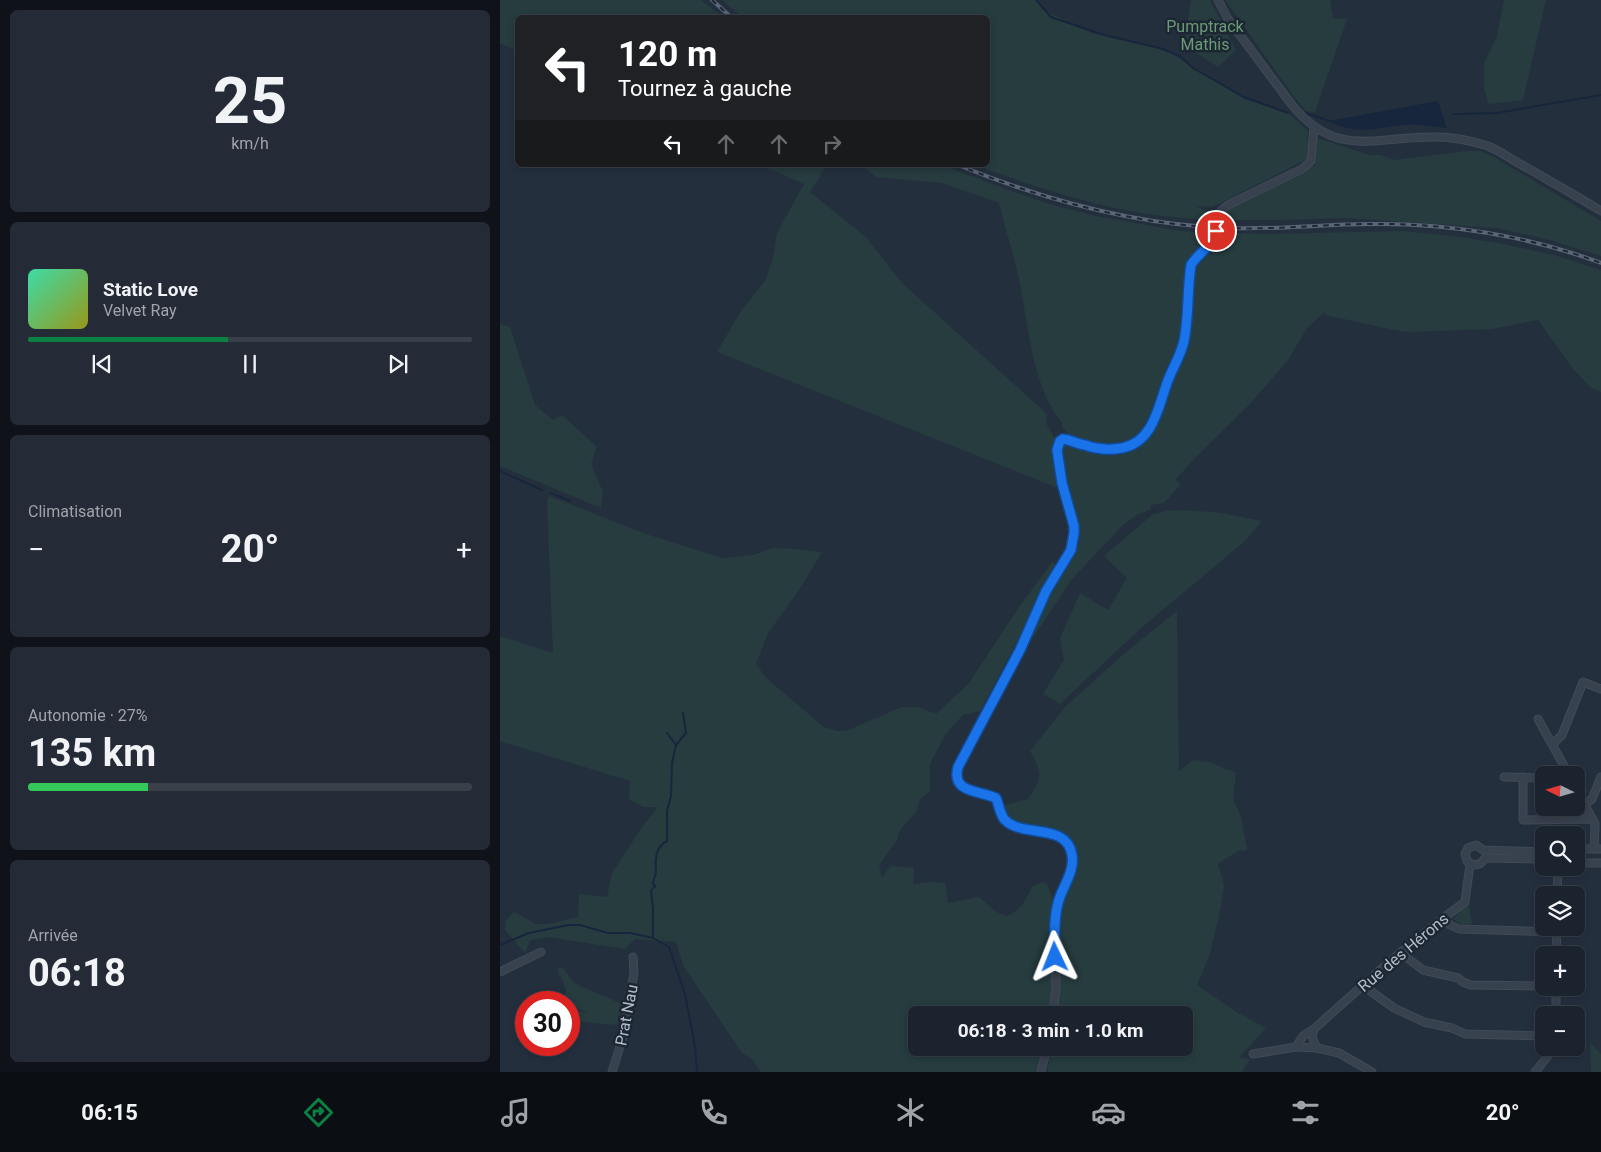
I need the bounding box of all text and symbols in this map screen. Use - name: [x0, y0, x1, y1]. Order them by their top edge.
- park label: Pumptrack Mathis: [1166, 17, 1245, 54]
- text: 120 m: [618, 34, 717, 75]
- icon: left: [535, 35, 600, 100]
- text: 25: [213, 63, 287, 139]
- text: Tournez à gauche: [618, 76, 792, 101]
- icon: left: [659, 130, 687, 158]
- icon: ahead: [712, 130, 740, 158]
- icon: ahead: [765, 130, 793, 158]
- icon: right: [818, 130, 846, 158]
- text: km/h: [231, 134, 269, 153]
- pin: [1195, 210, 1237, 252]
- icon: arrive: [1202, 217, 1230, 245]
- text: Static Love: [103, 278, 198, 301]
- text: Velvet Ray: [103, 301, 177, 320]
- icon: previous: [88, 350, 116, 378]
- icon: pause: [236, 350, 264, 378]
- icon: next: [384, 350, 412, 378]
- text: Climatisation: [28, 502, 122, 521]
- text: 20°: [221, 527, 279, 571]
- text: −: [28, 533, 44, 566]
- text: +: [456, 533, 472, 566]
- text: Autonomie · 27%: [28, 706, 148, 725]
- text: 135 km: [28, 731, 156, 775]
- north arrow: [1535, 766, 1585, 816]
- map controls: [1535, 766, 1585, 1056]
- button: search: [1535, 826, 1585, 876]
- button: layers: [1535, 886, 1585, 936]
- street label: Rue des Hérons: [1354, 909, 1452, 996]
- text: Arrivée: [28, 926, 78, 945]
- position arrow: [1028, 930, 1080, 982]
- button: +: [1535, 946, 1585, 996]
- text: 06:18: [28, 951, 126, 995]
- street label: Prat Nau: [611, 983, 642, 1047]
- speed limit sign: 30: [515, 991, 580, 1056]
- button: −: [1535, 1006, 1585, 1056]
- text: 06:18 · 3 min · 1.0 km: [958, 1019, 1143, 1042]
- icon: directions: [301, 1095, 336, 1130]
- icon: music: [498, 1095, 533, 1130]
- icon: phone: [696, 1095, 731, 1130]
- icon: climate: [893, 1095, 928, 1130]
- icon: car: [1091, 1095, 1126, 1130]
- icon: filters: [1288, 1095, 1323, 1130]
- text: 06:15: [81, 1100, 138, 1125]
- text: 20°: [1486, 1100, 1520, 1125]

